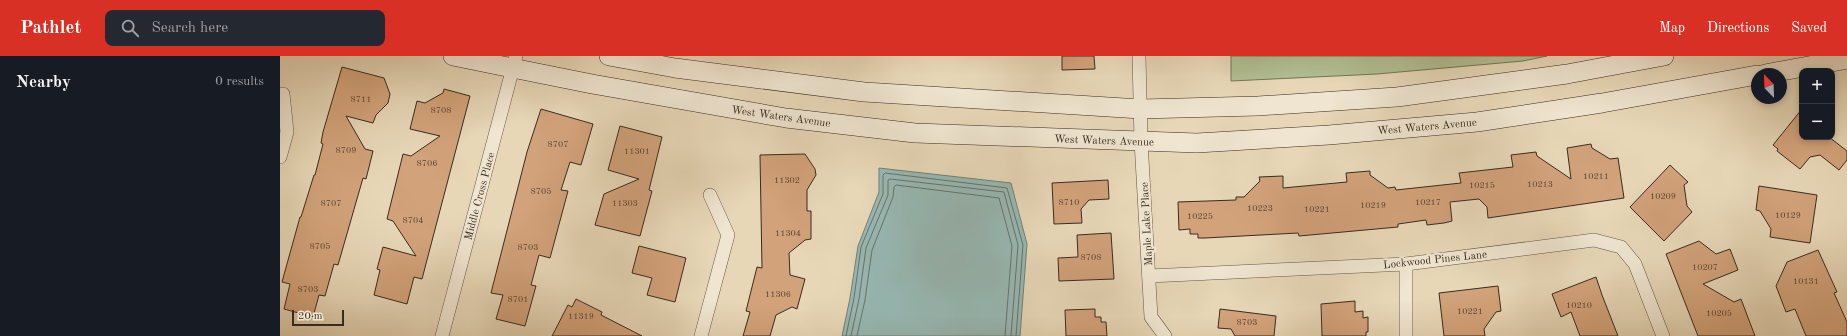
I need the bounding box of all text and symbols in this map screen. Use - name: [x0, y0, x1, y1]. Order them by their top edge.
- search box: [105, 10, 385, 46]
- icon: search: [119, 17, 141, 39]
- text: Pathlet: [20, 19, 81, 38]
- text: Search here: [151, 21, 228, 36]
- text: Map: [1659, 21, 1685, 35]
- text: Directions: [1707, 21, 1769, 35]
- text: Saved: [1791, 21, 1827, 35]
- north arrow: [1751, 68, 1787, 104]
- map controls: [1799, 68, 1835, 140]
- button: +: [1799, 68, 1835, 104]
- text: Nearby: [16, 74, 71, 91]
- text: 0 results: [215, 75, 264, 88]
- house number: 8711: [351, 95, 371, 104]
- button: −: [1799, 104, 1835, 140]
- street label: West Waters Avenue: [731, 105, 831, 130]
- house number: 8708: [431, 106, 451, 115]
- street label: West Waters Avenue: [1377, 118, 1477, 137]
- street label: West Waters Avenue: [1054, 134, 1154, 149]
- house number: 8707: [548, 140, 568, 149]
- house number: 8709: [336, 146, 356, 155]
- house number: 11301: [624, 147, 650, 156]
- street label: Middle Cross Place: [463, 151, 497, 242]
- house number: 8706: [417, 159, 437, 168]
- house number: 10211: [1583, 172, 1609, 181]
- house number: 11302: [774, 176, 800, 185]
- house number: 10213: [1527, 180, 1553, 189]
- house number: 10215: [1469, 181, 1495, 190]
- street label: Maple Lake Place: [1140, 182, 1155, 266]
- house number: 8705: [531, 187, 551, 196]
- house number: 10209: [1650, 192, 1676, 201]
- house number: 8710: [1059, 198, 1079, 207]
- house number: 10217: [1415, 198, 1441, 207]
- house number: 8707: [321, 199, 341, 208]
- house number: 11303: [612, 199, 638, 208]
- house number: 10219: [1360, 201, 1386, 210]
- house number: 10223: [1247, 204, 1273, 213]
- house number: 10221: [1304, 205, 1330, 214]
- house number: 10129: [1775, 211, 1801, 220]
- house number: 10225: [1187, 212, 1213, 221]
- house number: 8704: [403, 216, 423, 225]
- house number: 11304: [775, 229, 801, 238]
- house number: 8705: [310, 242, 330, 251]
- house number: 8703: [518, 243, 538, 252]
- street label: Lockwood Pines Lane: [1383, 250, 1488, 271]
- house number: 8708: [1081, 253, 1101, 262]
- house number: 10207: [1692, 263, 1718, 272]
- house number: 10131: [1793, 277, 1819, 286]
- house number: 8703: [298, 285, 318, 294]
- house number: 11306: [765, 290, 791, 299]
- house number: 8701: [508, 295, 528, 304]
- house number: 10210: [1566, 301, 1592, 310]
- house number: 10221: [1457, 307, 1483, 316]
- scale bar: [292, 308, 344, 327]
- house number: 10205: [1706, 309, 1732, 318]
- text: 20 m: [298, 311, 323, 322]
- house number: 11319: [568, 312, 594, 321]
- house number: 8703: [1237, 318, 1257, 327]

